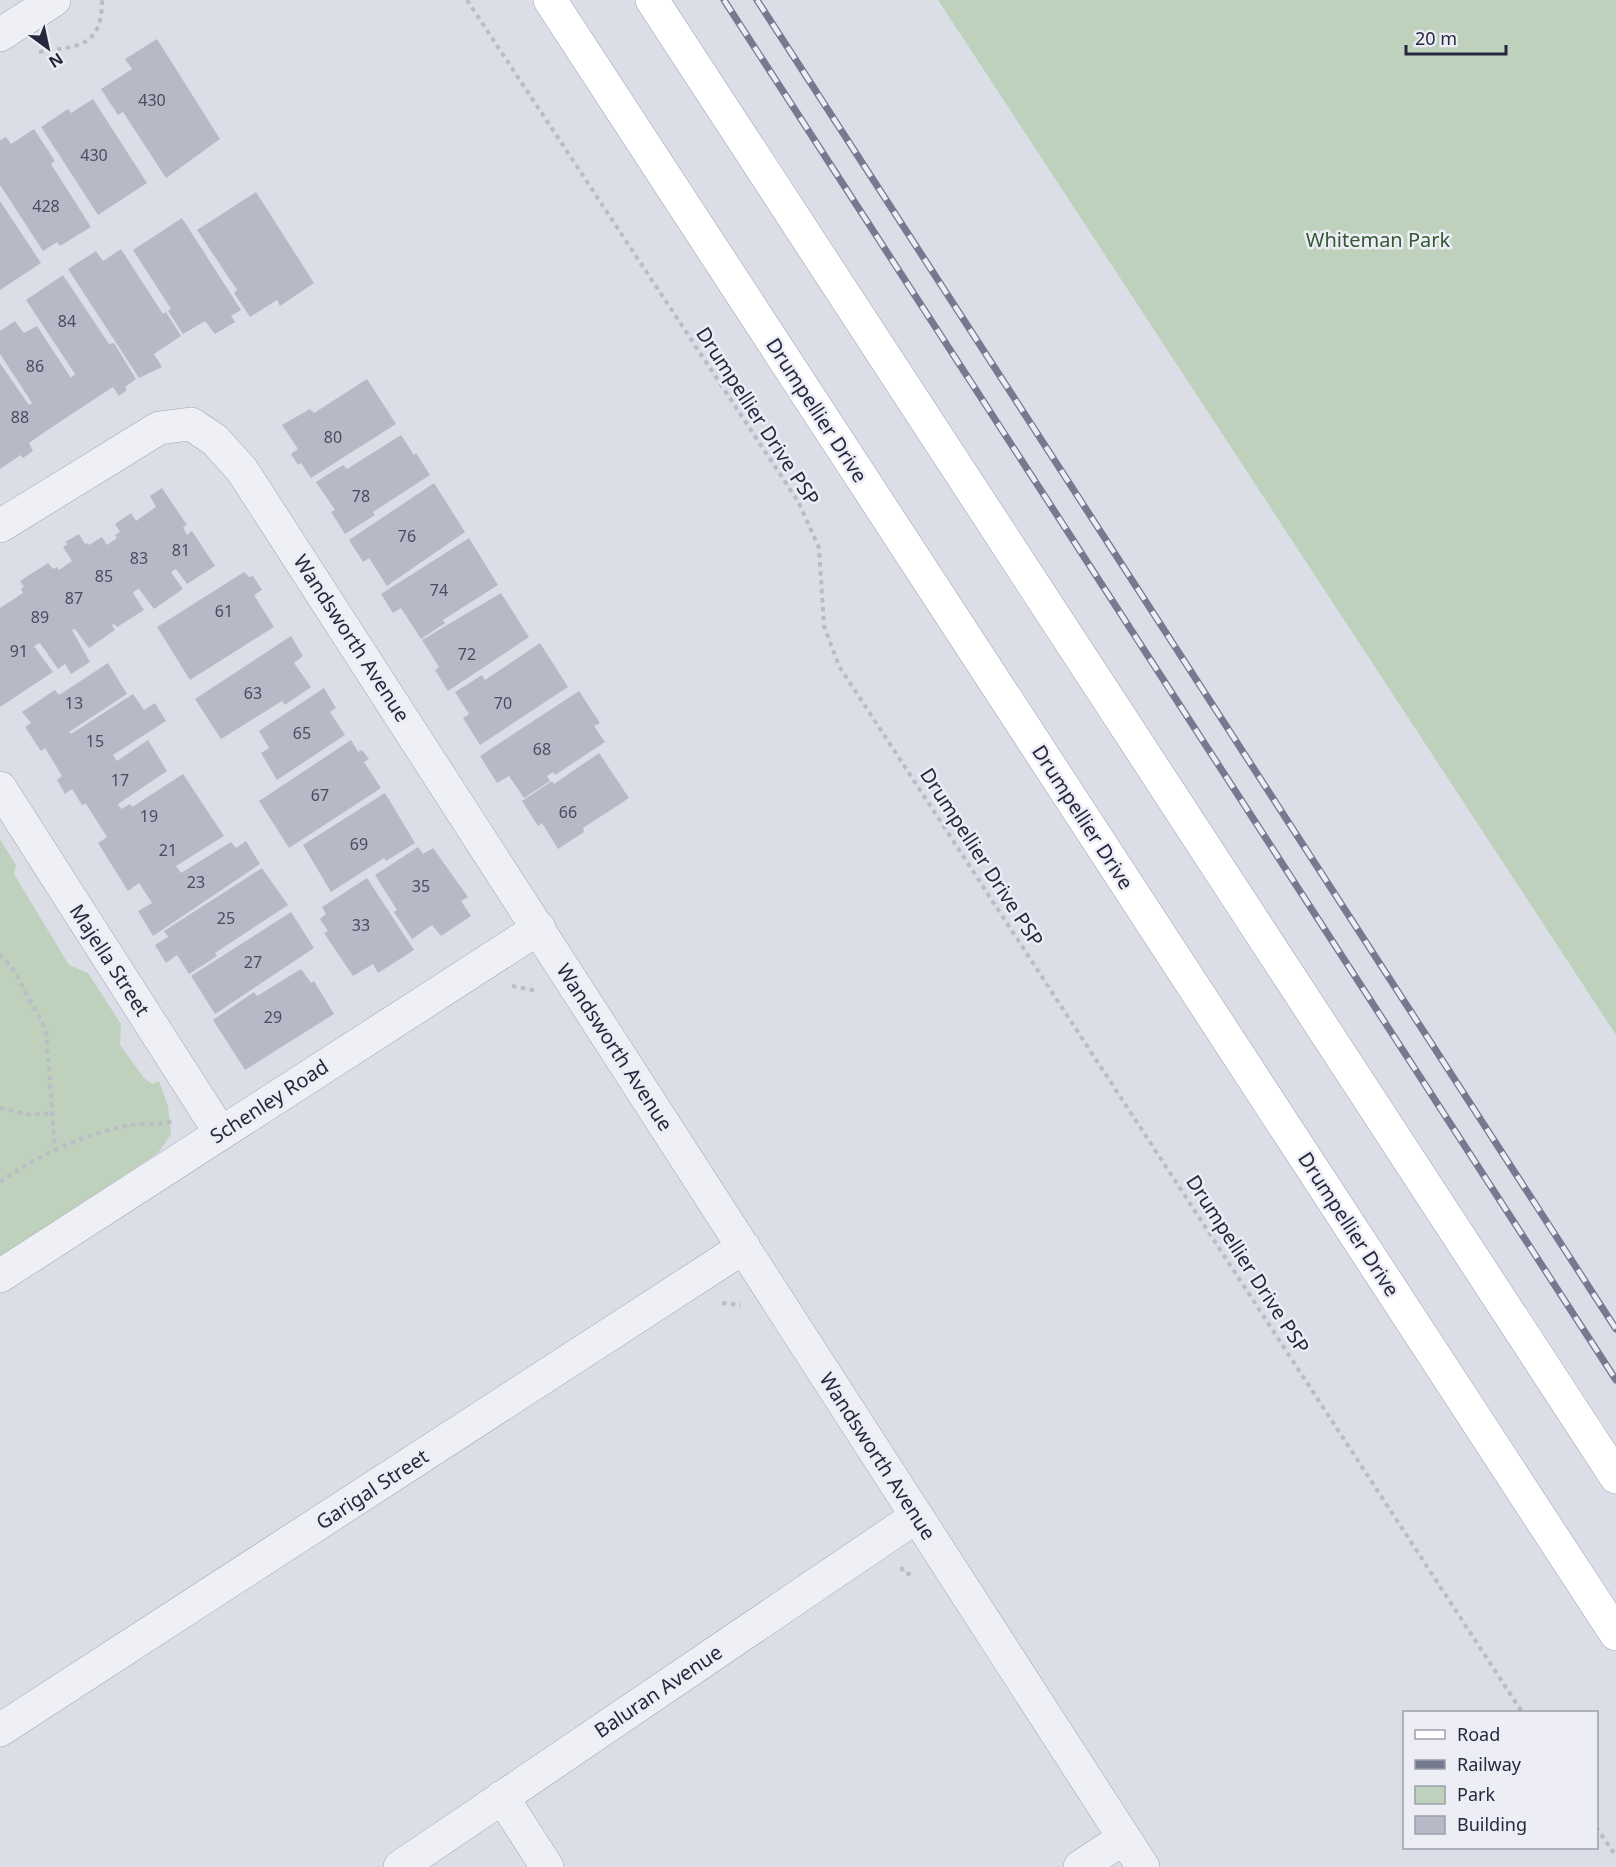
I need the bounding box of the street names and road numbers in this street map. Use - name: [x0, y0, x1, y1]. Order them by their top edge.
- street label: Drumpellier Drive PSP: [690, 322, 826, 510]
- street label: Drumpellier Drive: [760, 333, 874, 487]
- street label: Wandsworth Avenue: [288, 549, 416, 727]
- street label: Drumpellier Drive: [1026, 740, 1140, 894]
- street label: Drumpellier Drive PSP: [914, 763, 1050, 951]
- street label: Majella Street: [64, 899, 156, 1021]
- street label: Wandsworth Avenue: [551, 958, 679, 1136]
- street label: Schenley Road: [205, 1053, 333, 1149]
- street label: Drumpellier Drive: [1292, 1147, 1406, 1301]
- street label: Drumpellier Drive PSP: [1180, 1170, 1316, 1358]
- street label: Wandsworth Avenue: [814, 1367, 942, 1545]
- street label: Garigal Street: [311, 1443, 433, 1535]
- street label: Baluran Avenue: [589, 1638, 727, 1744]

